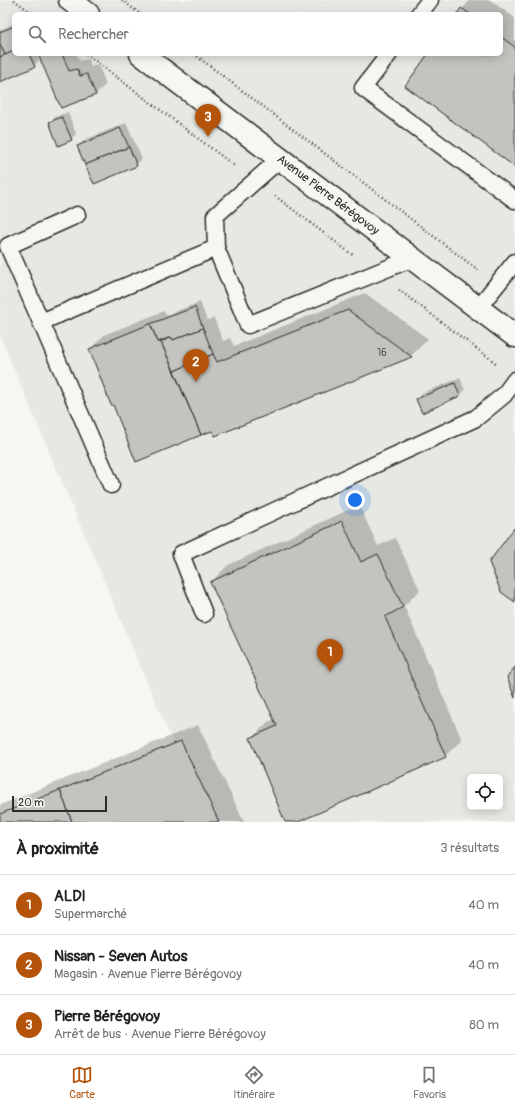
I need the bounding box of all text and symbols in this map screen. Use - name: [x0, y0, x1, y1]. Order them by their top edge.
- search box: [12, 12, 503, 56]
- icon: search: [26, 23, 48, 45]
- text: Rechercher: [58, 25, 129, 44]
- pin: 3: [195, 104, 221, 137]
- street label: Avenue Pierre Bérégovoy: [274, 152, 382, 238]
- house number: 16: [377, 347, 387, 359]
- pin: 2: [183, 349, 209, 382]
- your location: [345, 490, 365, 510]
- pin: 1: [317, 639, 343, 672]
- map controls: [467, 774, 503, 810]
- button: locate: [467, 774, 503, 810]
- scale bar: [12, 794, 107, 813]
- text: 20 m: [18, 796, 44, 809]
- text: À proximité: [16, 838, 99, 859]
- text: 3 résultats: [440, 840, 499, 856]
- text: ALDI: [54, 887, 86, 906]
- text: 1: [26, 897, 32, 913]
- text: 40 m: [468, 897, 499, 913]
- text: Supermarché: [54, 906, 127, 922]
- text: Nissan - Seven Autos: [54, 947, 187, 966]
- text: 2: [25, 957, 33, 973]
- text: 40 m: [468, 957, 499, 973]
- text: Magasin · Avenue Pierre Bérégovoy: [54, 966, 242, 982]
- text: Pierre Bérégovoy: [54, 1007, 160, 1026]
- text: 3: [25, 1017, 33, 1033]
- text: 80 m: [469, 1017, 499, 1033]
- text: Arrêt de bus · Avenue Pierre Bérégovoy: [54, 1026, 266, 1042]
- tab: Carte: [69, 1064, 95, 1101]
- tab: Itinéraire: [233, 1064, 275, 1101]
- tab: Favoris: [413, 1064, 446, 1101]

